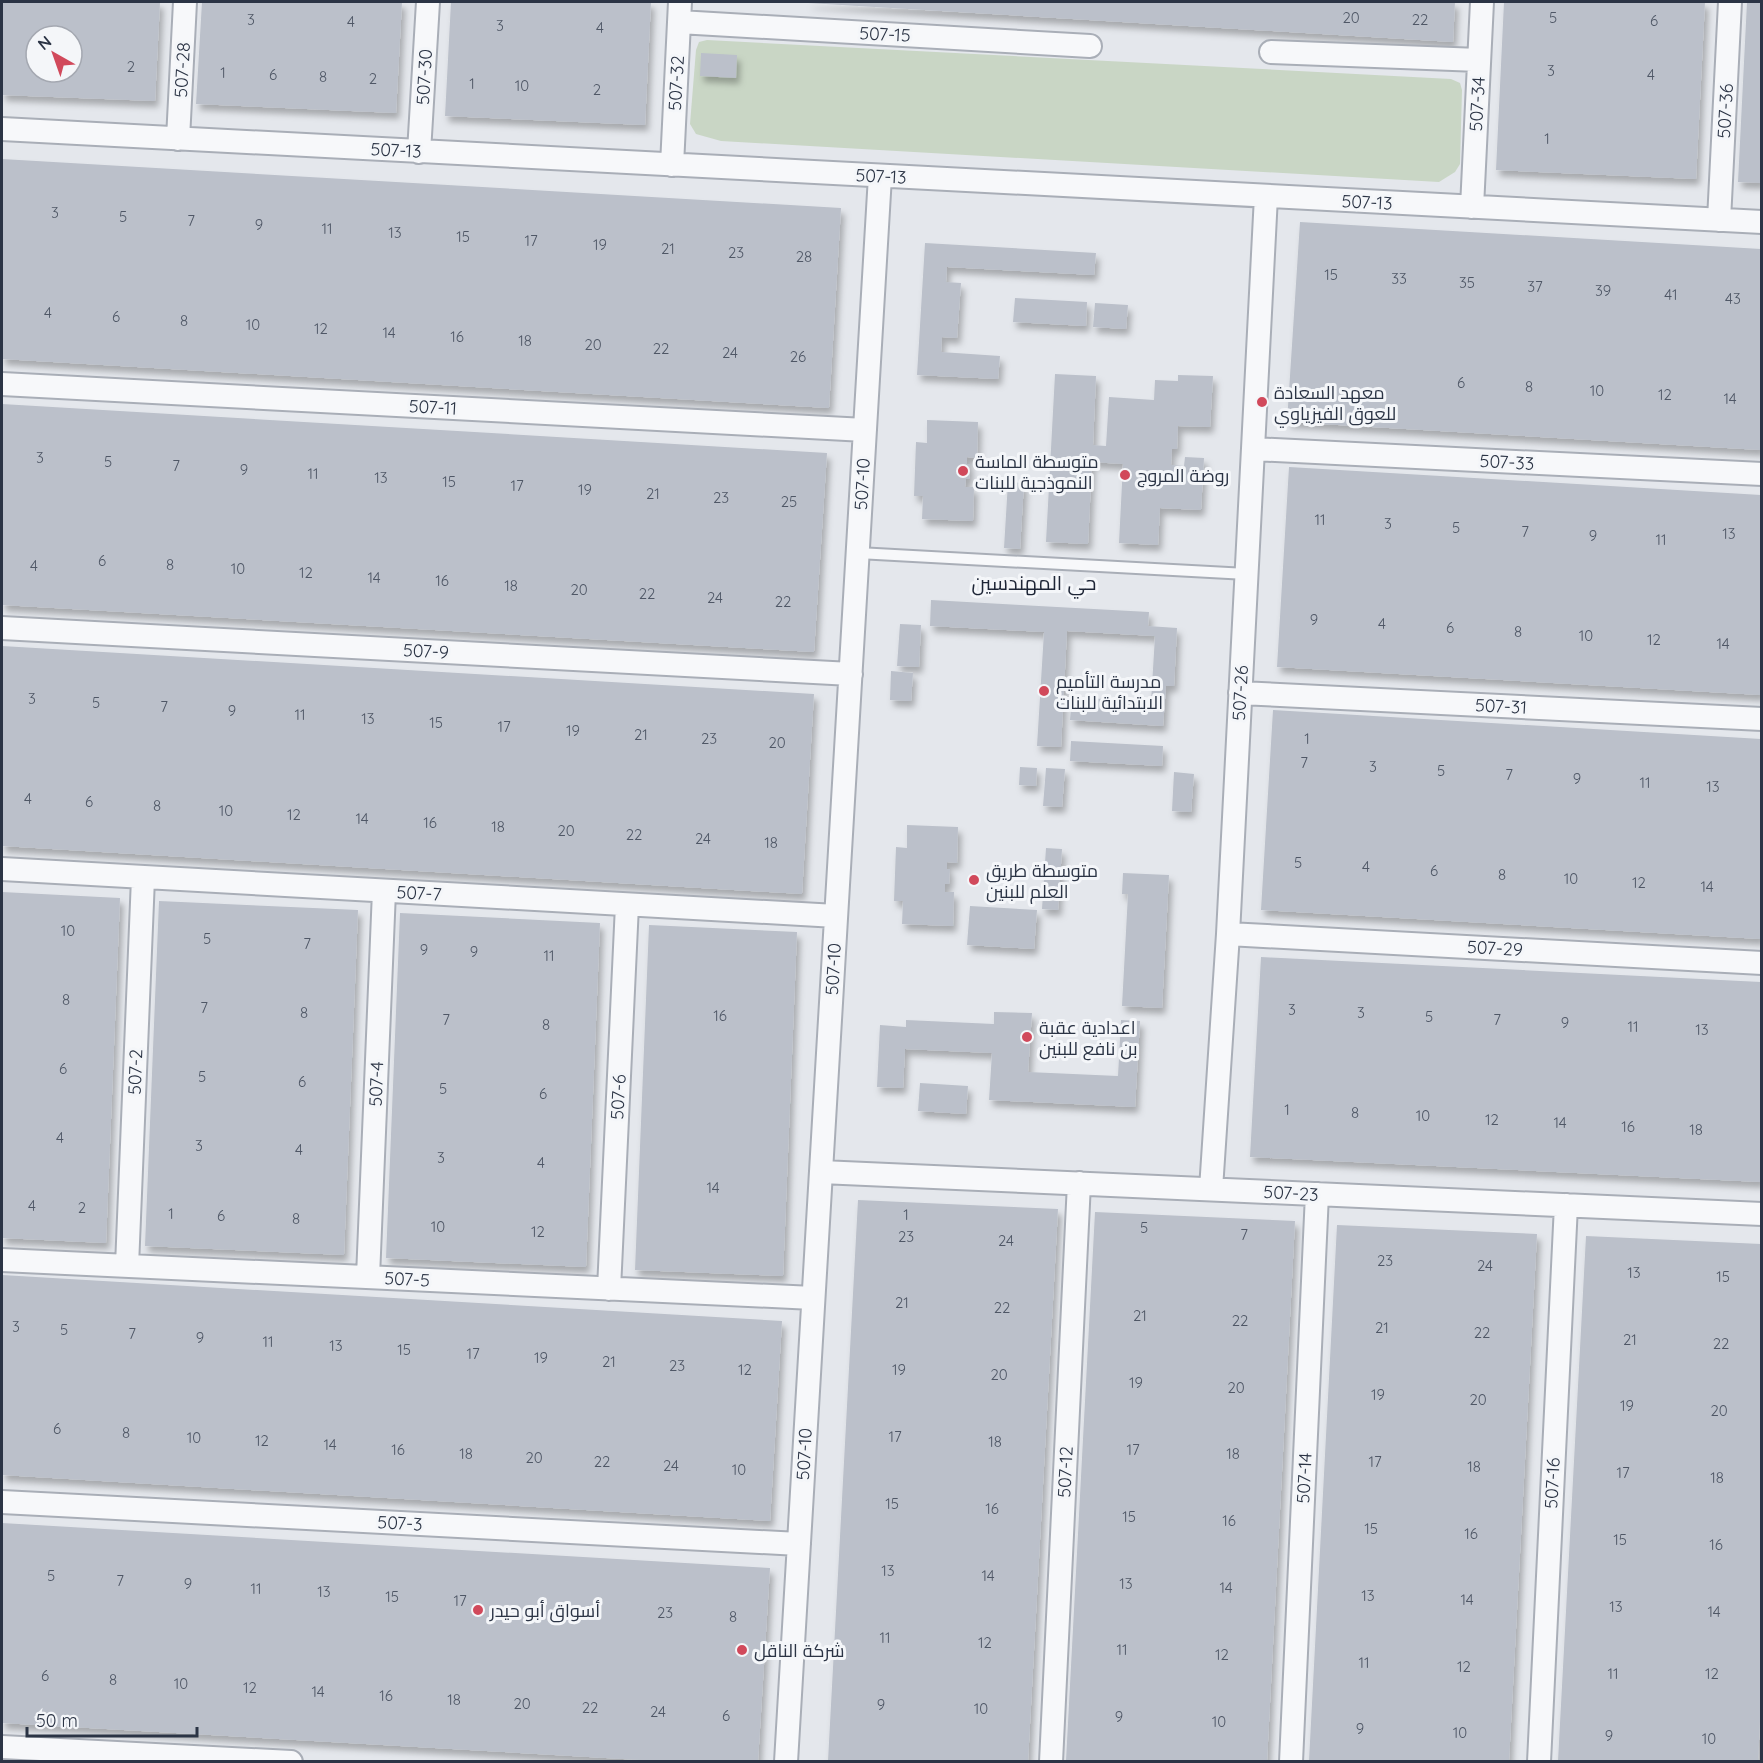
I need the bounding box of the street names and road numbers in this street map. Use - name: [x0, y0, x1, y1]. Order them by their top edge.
- street label: 507-15: [859, 21, 911, 47]
- street label: 507-28: [169, 42, 195, 98]
- street label: 507-30: [411, 48, 437, 106]
- street label: 507-32: [663, 55, 689, 111]
- street label: 507-34: [1464, 76, 1490, 132]
- street label: 507-36: [1712, 83, 1738, 139]
- street label: 507-13: [370, 137, 422, 163]
- street label: 507-13: [855, 163, 907, 189]
- street label: 507-13: [1341, 189, 1393, 215]
- street label: 507-11: [408, 394, 458, 420]
- street label: 507-33: [1479, 449, 1535, 475]
- street label: 507-10: [849, 457, 875, 511]
- street label: 507-9: [403, 638, 449, 664]
- street label: 507-26: [1227, 664, 1253, 721]
- street label: 507-31: [1474, 693, 1528, 719]
- street label: 507-7: [396, 880, 442, 906]
- street label: 507-29: [1467, 935, 1523, 961]
- street label: 507-10: [820, 942, 846, 996]
- street label: 507-2: [123, 1049, 147, 1095]
- street label: 507-4: [364, 1061, 388, 1107]
- street label: 507-6: [605, 1073, 631, 1120]
- street label: 507-23: [1263, 1180, 1319, 1206]
- street label: 507-5: [384, 1266, 430, 1292]
- street label: 507-10: [791, 1427, 817, 1481]
- street label: 507-12: [1052, 1446, 1078, 1498]
- street label: 507-14: [1291, 1452, 1317, 1504]
- street label: 507-16: [1539, 1456, 1565, 1509]
- street label: 507-3: [377, 1510, 423, 1536]

